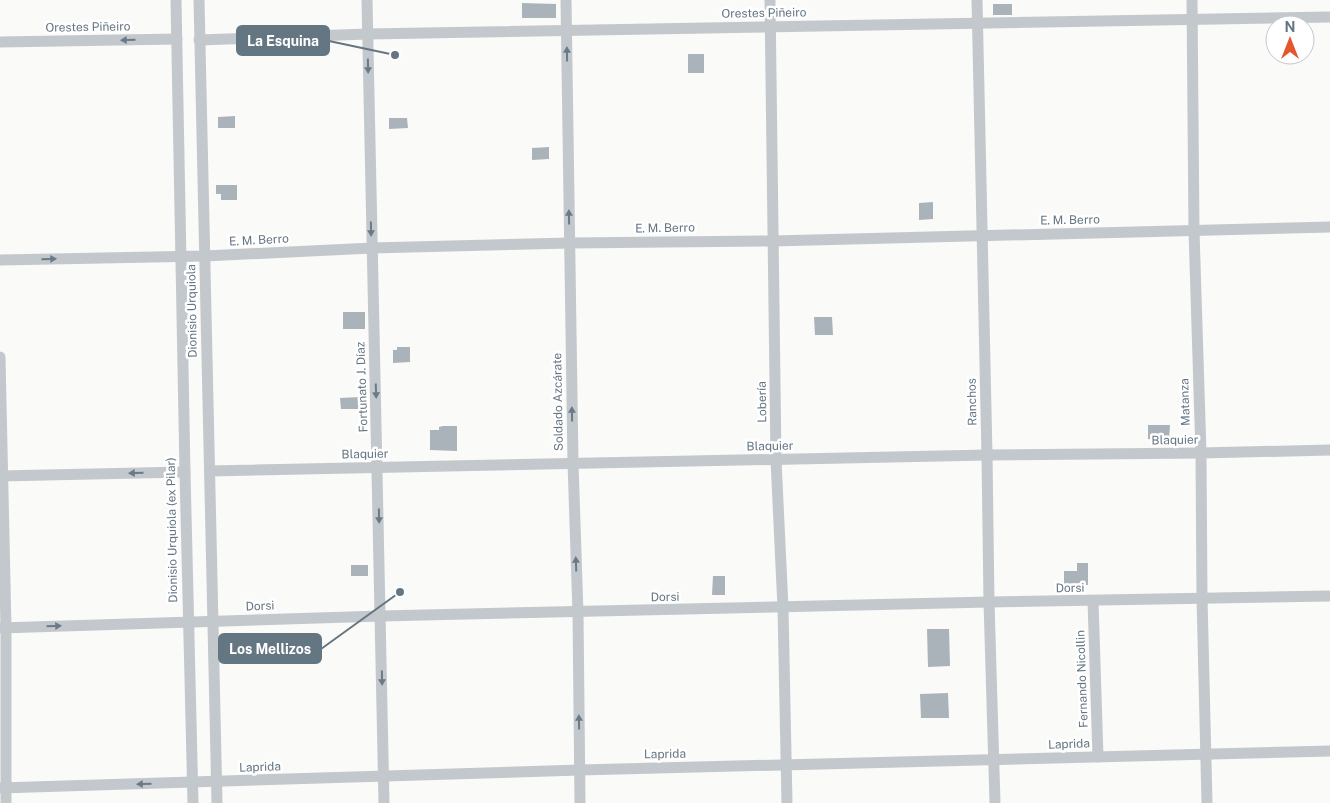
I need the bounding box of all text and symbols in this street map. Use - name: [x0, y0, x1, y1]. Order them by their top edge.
- street label: Orestes Piñeiro: [721, 5, 807, 21]
- north arrow: [1265, 15, 1315, 65]
- street label: Orestes Piñeiro: [45, 19, 131, 35]
- text: N: [1285, 19, 1295, 35]
- callout: La Esquina: [237, 26, 329, 55]
- text: La Esquina: [247, 33, 319, 49]
- one-way arrow: [120, 36, 136, 44]
- one-way arrow: [563, 46, 571, 62]
- one-way arrow: [365, 58, 373, 74]
- one-way arrow: [565, 208, 573, 224]
- street label: E. M. Berro: [1040, 212, 1100, 228]
- street label: E. M. Berro: [635, 220, 695, 236]
- one-way arrow: [368, 221, 376, 237]
- street label: E. M. Berro: [229, 231, 289, 249]
- one-way arrow: [41, 255, 57, 263]
- street label: Dionisio Urquiola: [184, 264, 200, 358]
- street label: Fortunato J. Díaz: [353, 341, 371, 433]
- street label: Soldado Azcárate: [550, 353, 566, 451]
- street label: Ranchos: [965, 378, 979, 426]
- street label: Matanza: [1177, 378, 1193, 426]
- street label: Lobería: [755, 381, 769, 423]
- one-way arrow: [372, 383, 380, 399]
- one-way arrow: [568, 406, 576, 422]
- street label: Blaquier: [1151, 433, 1199, 447]
- street label: Blaquier: [746, 439, 794, 453]
- street label: Blaquier: [341, 447, 389, 461]
- street label: Dionisio Urquiola (ex Pilar): [164, 457, 180, 603]
- one-way arrow: [128, 469, 144, 477]
- one-way arrow: [375, 508, 383, 524]
- one-way arrow: [572, 556, 580, 572]
- street label: Dorsi: [1055, 581, 1085, 595]
- street label: Dorsi: [650, 590, 680, 604]
- street label: Dorsi: [245, 599, 275, 613]
- one-way arrow: [47, 622, 63, 630]
- street label: Fernando Nicollin: [1073, 630, 1091, 728]
- callout: Los Mellizos: [219, 634, 321, 663]
- text: Los Mellizos: [229, 641, 311, 657]
- one-way arrow: [378, 671, 386, 687]
- one-way arrow: [575, 713, 583, 729]
- street label: Laprida: [1048, 736, 1090, 752]
- street label: Laprida: [644, 747, 686, 761]
- street label: Laprida: [239, 759, 281, 775]
- one-way arrow: [135, 780, 151, 788]

